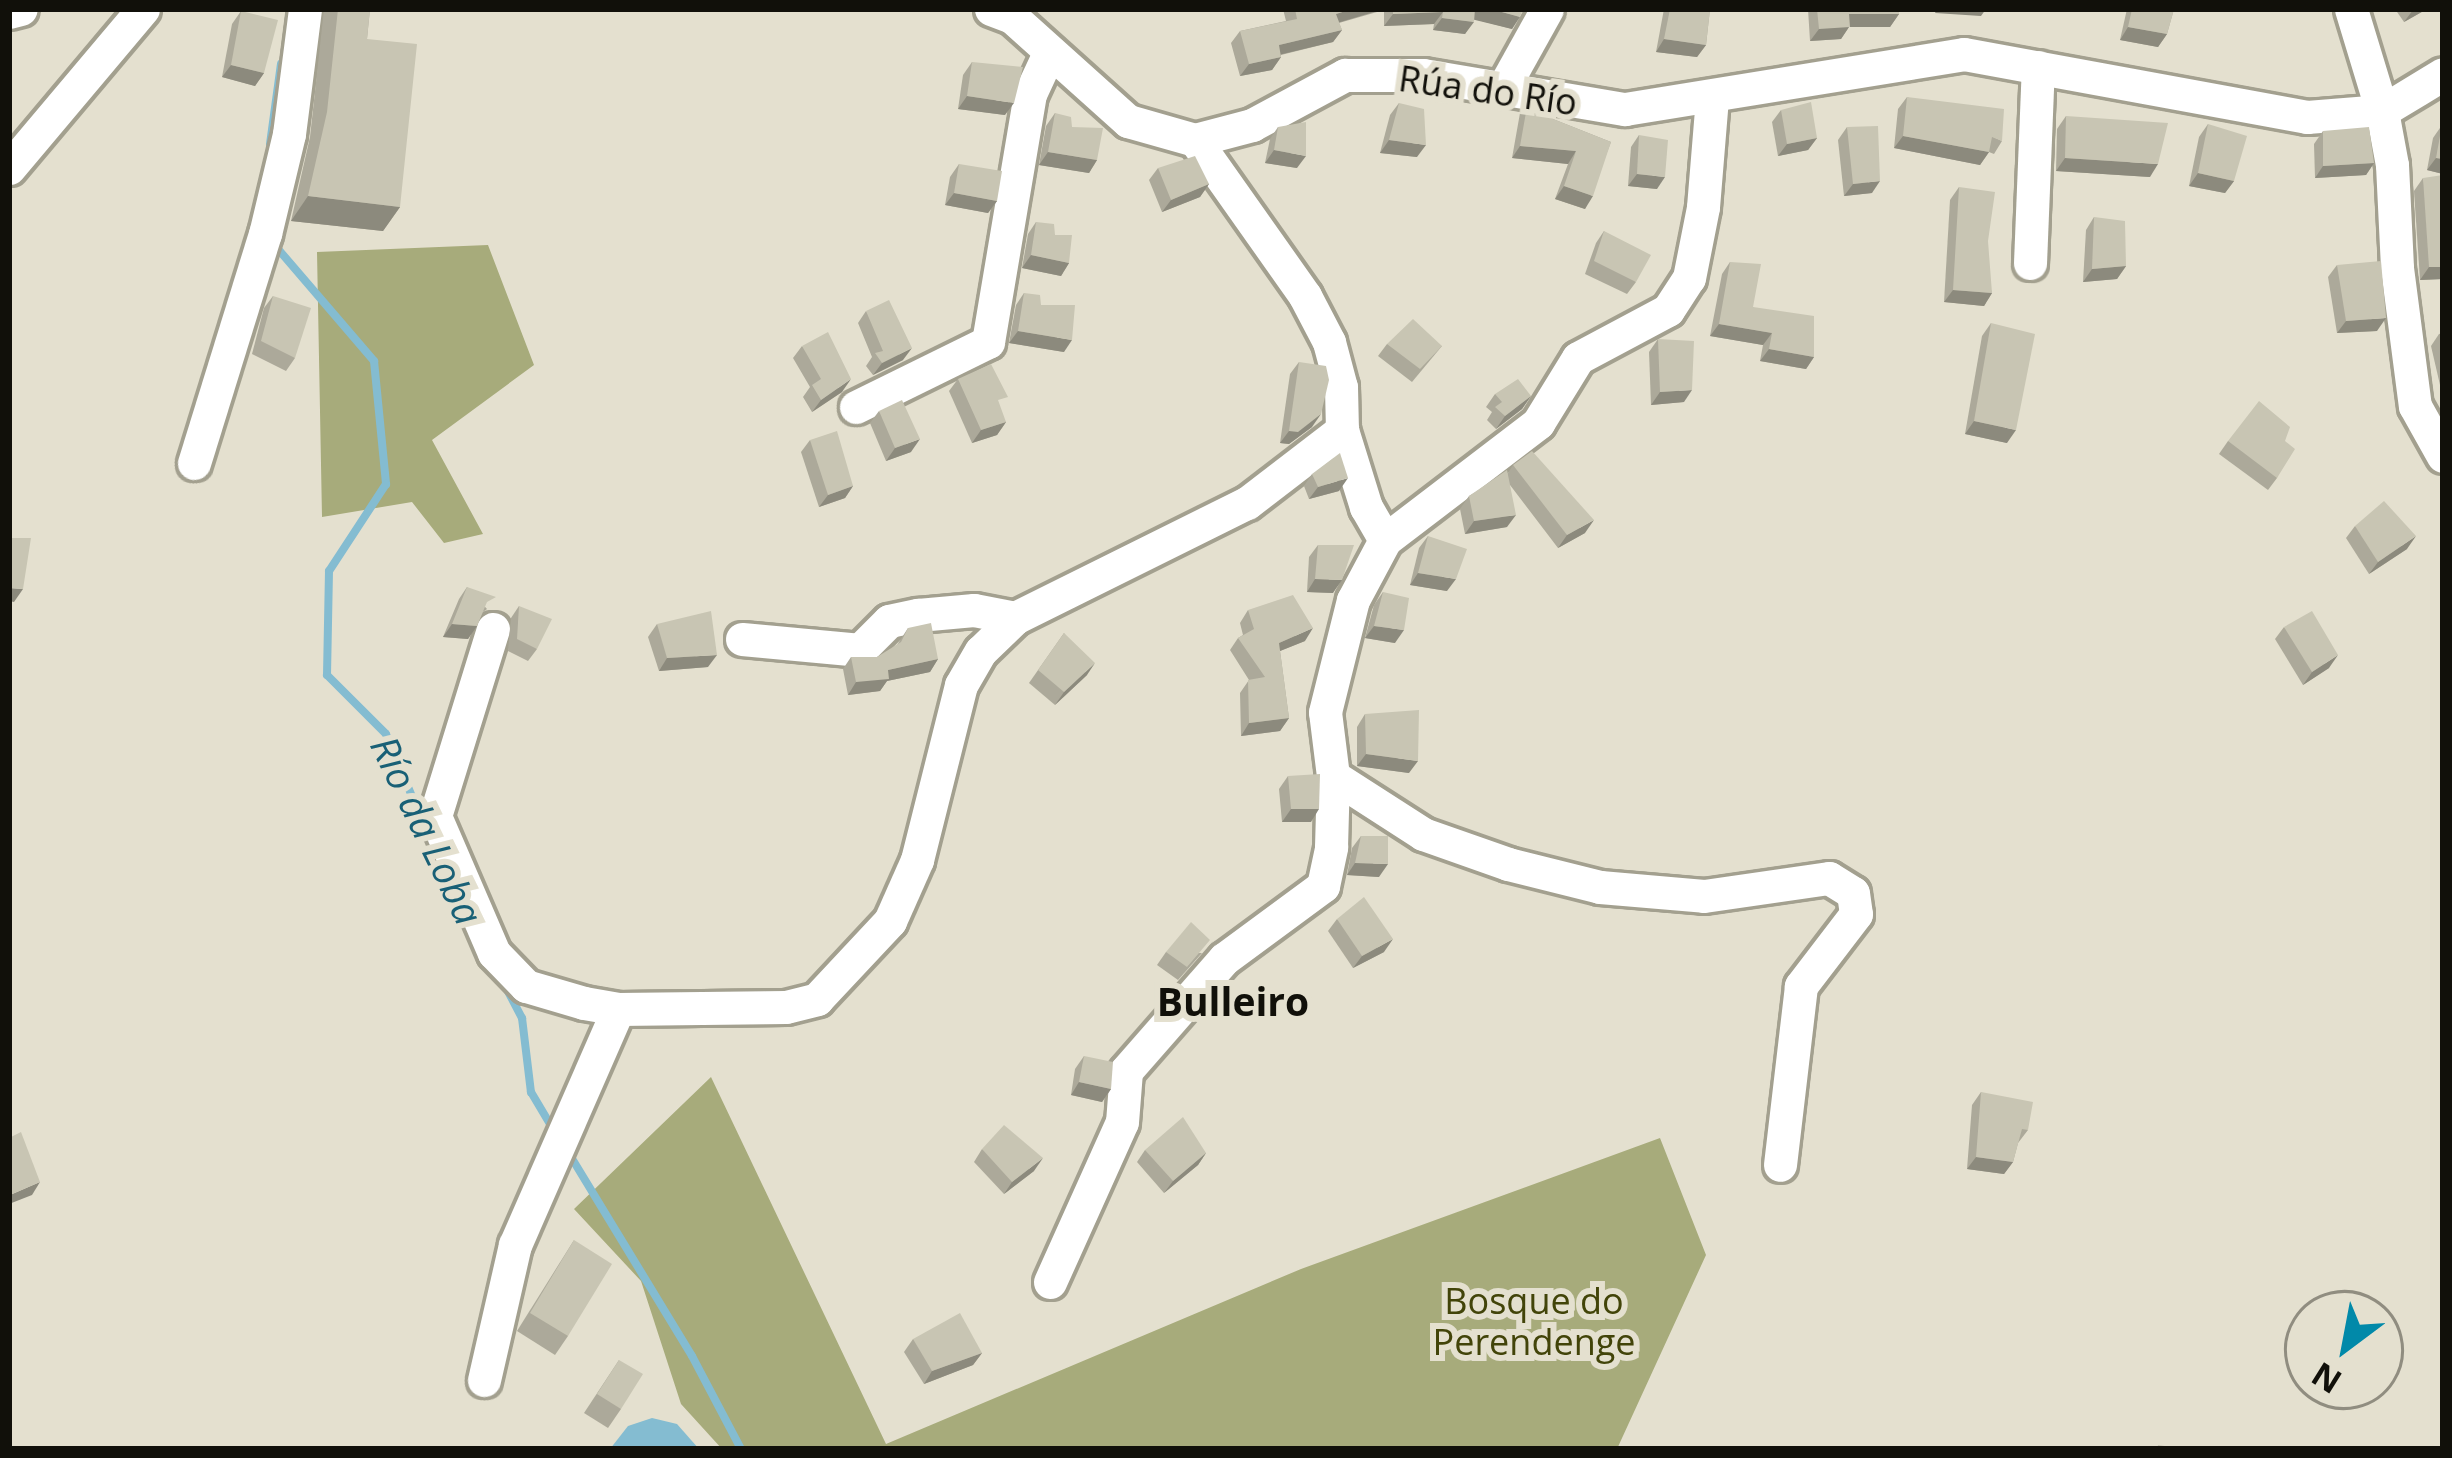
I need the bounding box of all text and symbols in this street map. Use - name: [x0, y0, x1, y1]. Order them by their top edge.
- street label: Rúa do Río: [1396, 56, 1580, 124]
- water label: Río da Loba: [361, 728, 493, 932]
- district label: Bulleiro: [1157, 978, 1309, 1024]
- park label: Bosque do Perendenge: [1433, 1278, 1635, 1363]
- north arrow: [2284, 1290, 2404, 1410]
- text: N: [2303, 1352, 2350, 1405]

